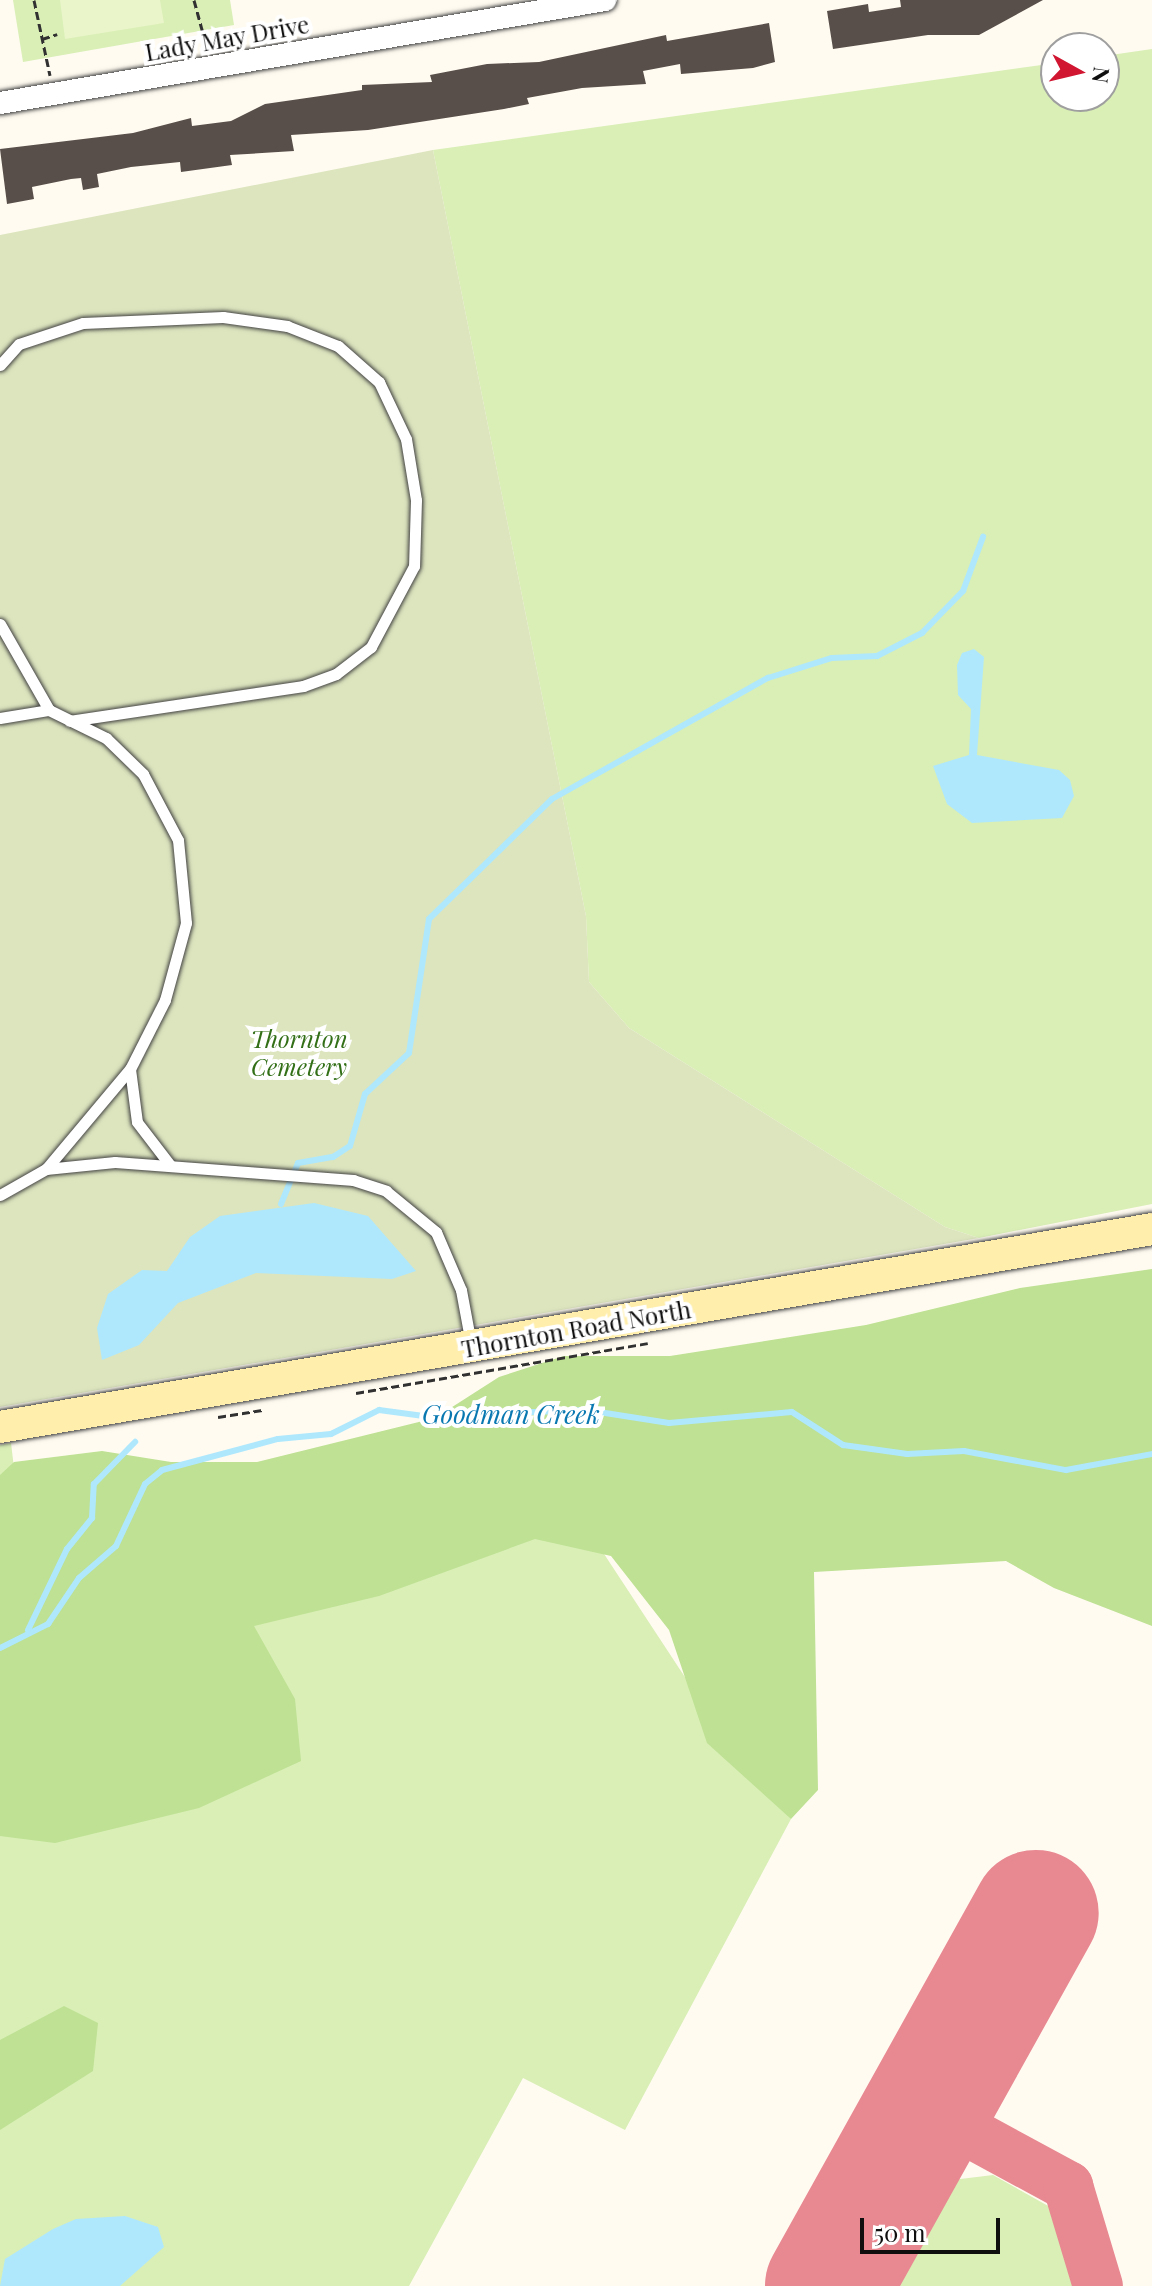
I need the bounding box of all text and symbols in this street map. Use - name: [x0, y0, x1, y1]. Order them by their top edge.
- street label: Lady May Drive: [142, 9, 312, 67]
- north arrow: [1040, 32, 1120, 112]
- text: N: [1086, 65, 1118, 85]
- park label: Thornton Cemetery: [250, 1025, 348, 1081]
- street label: Thornton Road North: [459, 1295, 693, 1363]
- water label: Goodman Creek: [422, 1398, 600, 1430]
- scale bar: [864, 2202, 1004, 2252]
- text: 50 m: [874, 2216, 926, 2248]

